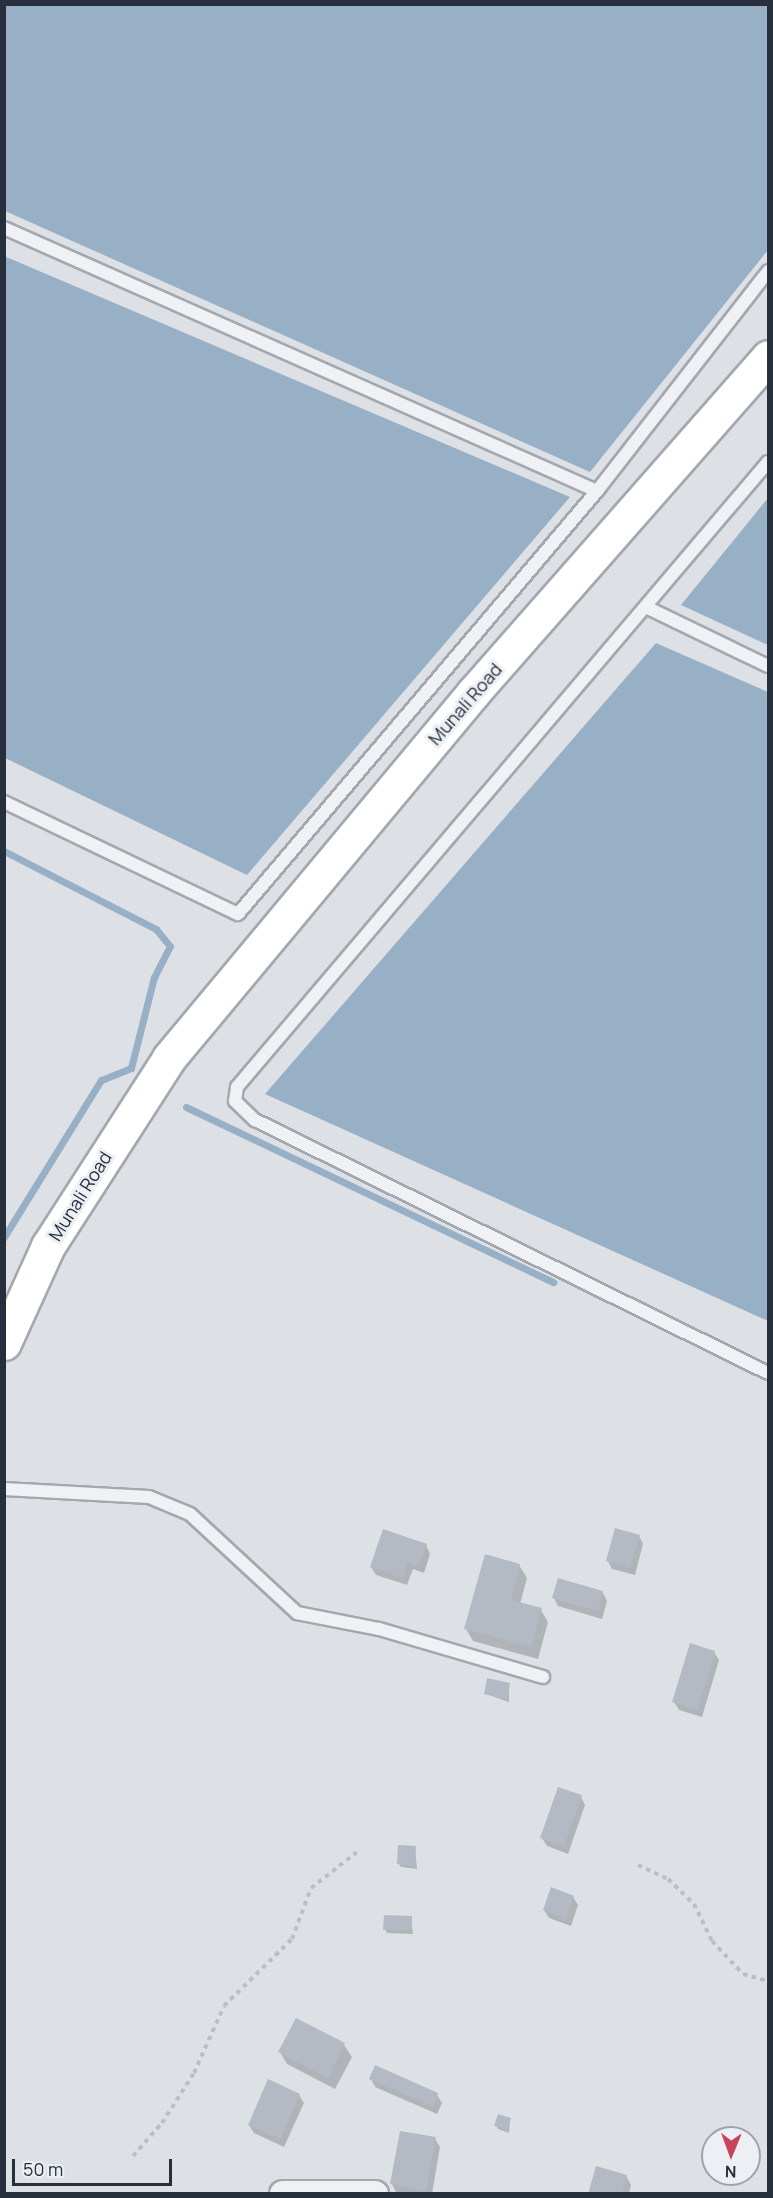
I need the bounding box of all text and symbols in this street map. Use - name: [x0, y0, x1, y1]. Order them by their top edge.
- street label: Munali Road: [424, 659, 506, 749]
- street label: Munali Road: [44, 1147, 116, 1245]
- north arrow: [701, 2126, 761, 2186]
- scale bar: [15, 2147, 176, 2185]
- text: 50 m: [23, 2157, 63, 2181]
- text: N: [725, 2161, 737, 2183]

